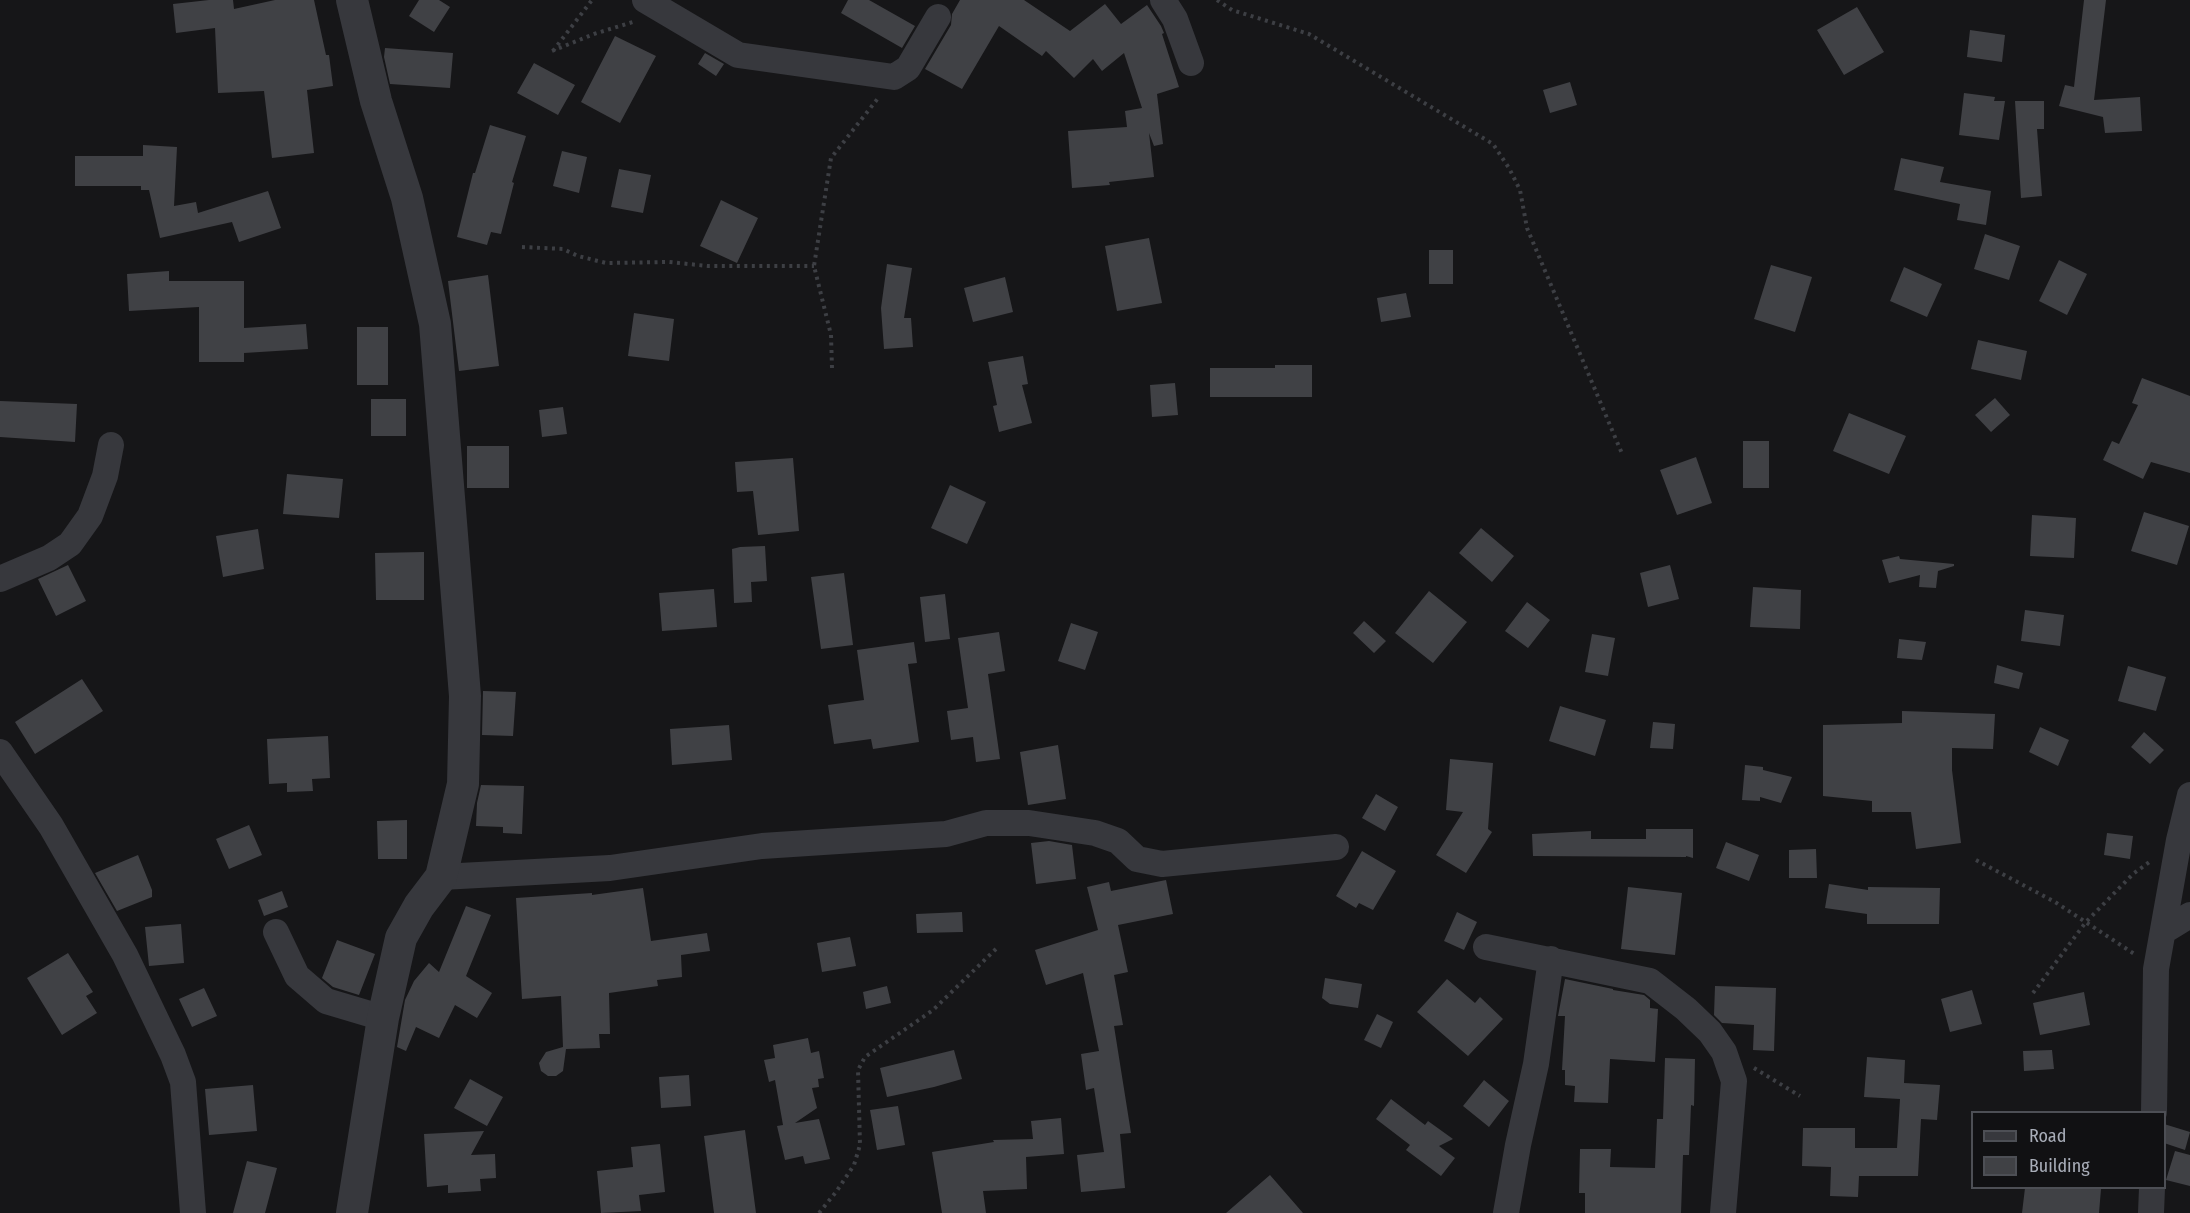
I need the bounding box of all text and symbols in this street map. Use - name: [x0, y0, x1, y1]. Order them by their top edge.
- legend: [1971, 1111, 2166, 1189]
- text: Road: [2029, 1125, 2066, 1147]
- text: Building: [2029, 1155, 2090, 1177]

